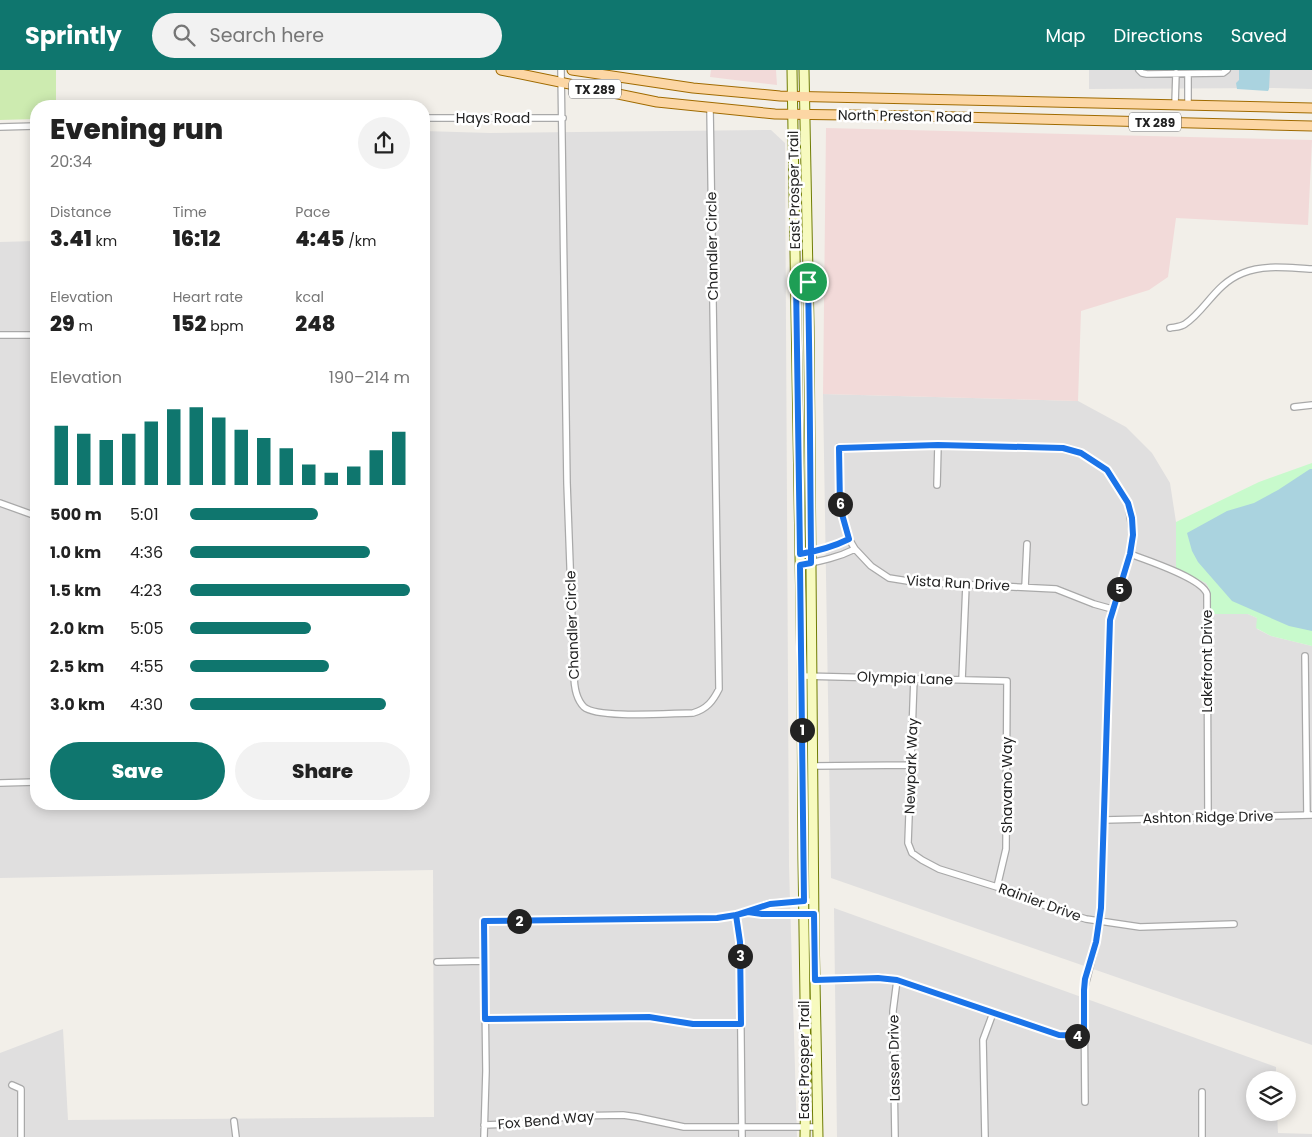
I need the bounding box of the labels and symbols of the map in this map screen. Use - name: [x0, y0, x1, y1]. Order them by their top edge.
- road number: TX 289: [569, 80, 621, 98]
- street label: North Preston Road: [838, 105, 972, 127]
- street label: Hays Road: [456, 108, 530, 128]
- road number: TX 289: [1129, 112, 1181, 132]
- street label: East Prosper Trail: [783, 131, 805, 249]
- street label: Chandler Circle: [701, 191, 723, 301]
- pin: [787, 261, 829, 303]
- pin: 6: [828, 492, 852, 516]
- street label: Chandler Circle: [560, 570, 584, 680]
- street label: Vista Run Drive: [906, 570, 1011, 596]
- pin: 5: [1106, 576, 1132, 602]
- street label: Lakefront Drive: [1197, 609, 1217, 713]
- street label: Olympia Lane: [857, 666, 954, 690]
- pin: 1: [790, 718, 814, 742]
- street label: Newpark Way: [899, 718, 923, 814]
- street label: Shavano Way: [997, 737, 1017, 833]
- street label: Ashton Ridge Drive: [1142, 806, 1274, 828]
- street label: Rainier Drive: [996, 878, 1084, 926]
- pin: 2: [506, 908, 532, 934]
- pin: 3: [728, 944, 752, 968]
- street label: East Prosper Trail: [794, 1001, 814, 1119]
- street label: Lassen Drive: [883, 1014, 905, 1101]
- pin: 4: [1064, 1024, 1090, 1048]
- street label: Fox Bend Way: [497, 1106, 595, 1134]

